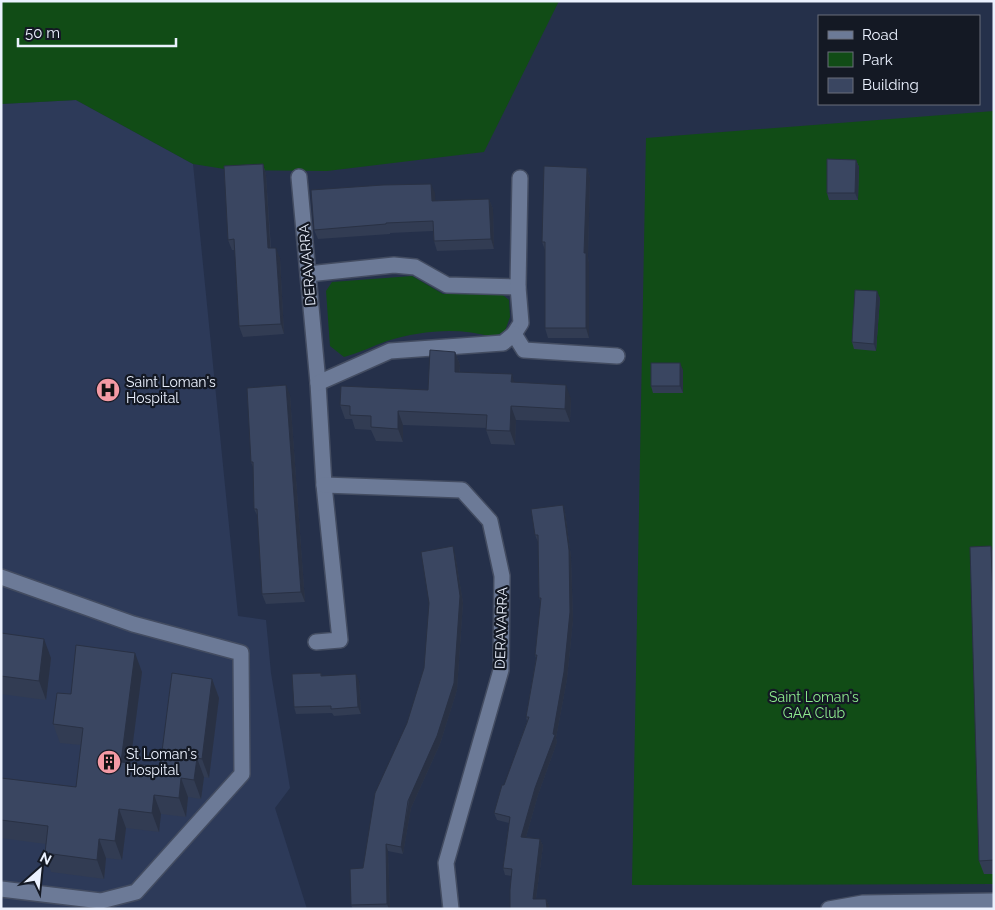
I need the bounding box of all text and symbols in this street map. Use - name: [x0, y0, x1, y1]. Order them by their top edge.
- scale bar: [18, 15, 175, 47]
- legend: [818, 15, 980, 105]
- text: 50 m: [25, 24, 60, 42]
- text: Road: [862, 26, 898, 44]
- text: Park: [862, 51, 893, 69]
- text: Building: [862, 76, 919, 94]
- street label: DERAVARRA: [295, 223, 319, 307]
- place label: Saint Loman's Hospital: [126, 374, 216, 406]
- hospital icon: Saint Loman's Hospital: [95, 377, 121, 403]
- street label: DERAVARRA: [492, 586, 510, 669]
- park label: Saint Loman's GAA Club: [769, 689, 859, 721]
- place label: St Loman's Hospital: [126, 746, 197, 778]
- building icon: St Loman's Hospital: [96, 749, 122, 775]
- north arrow: [15, 845, 65, 895]
- text: N: [38, 849, 54, 868]

